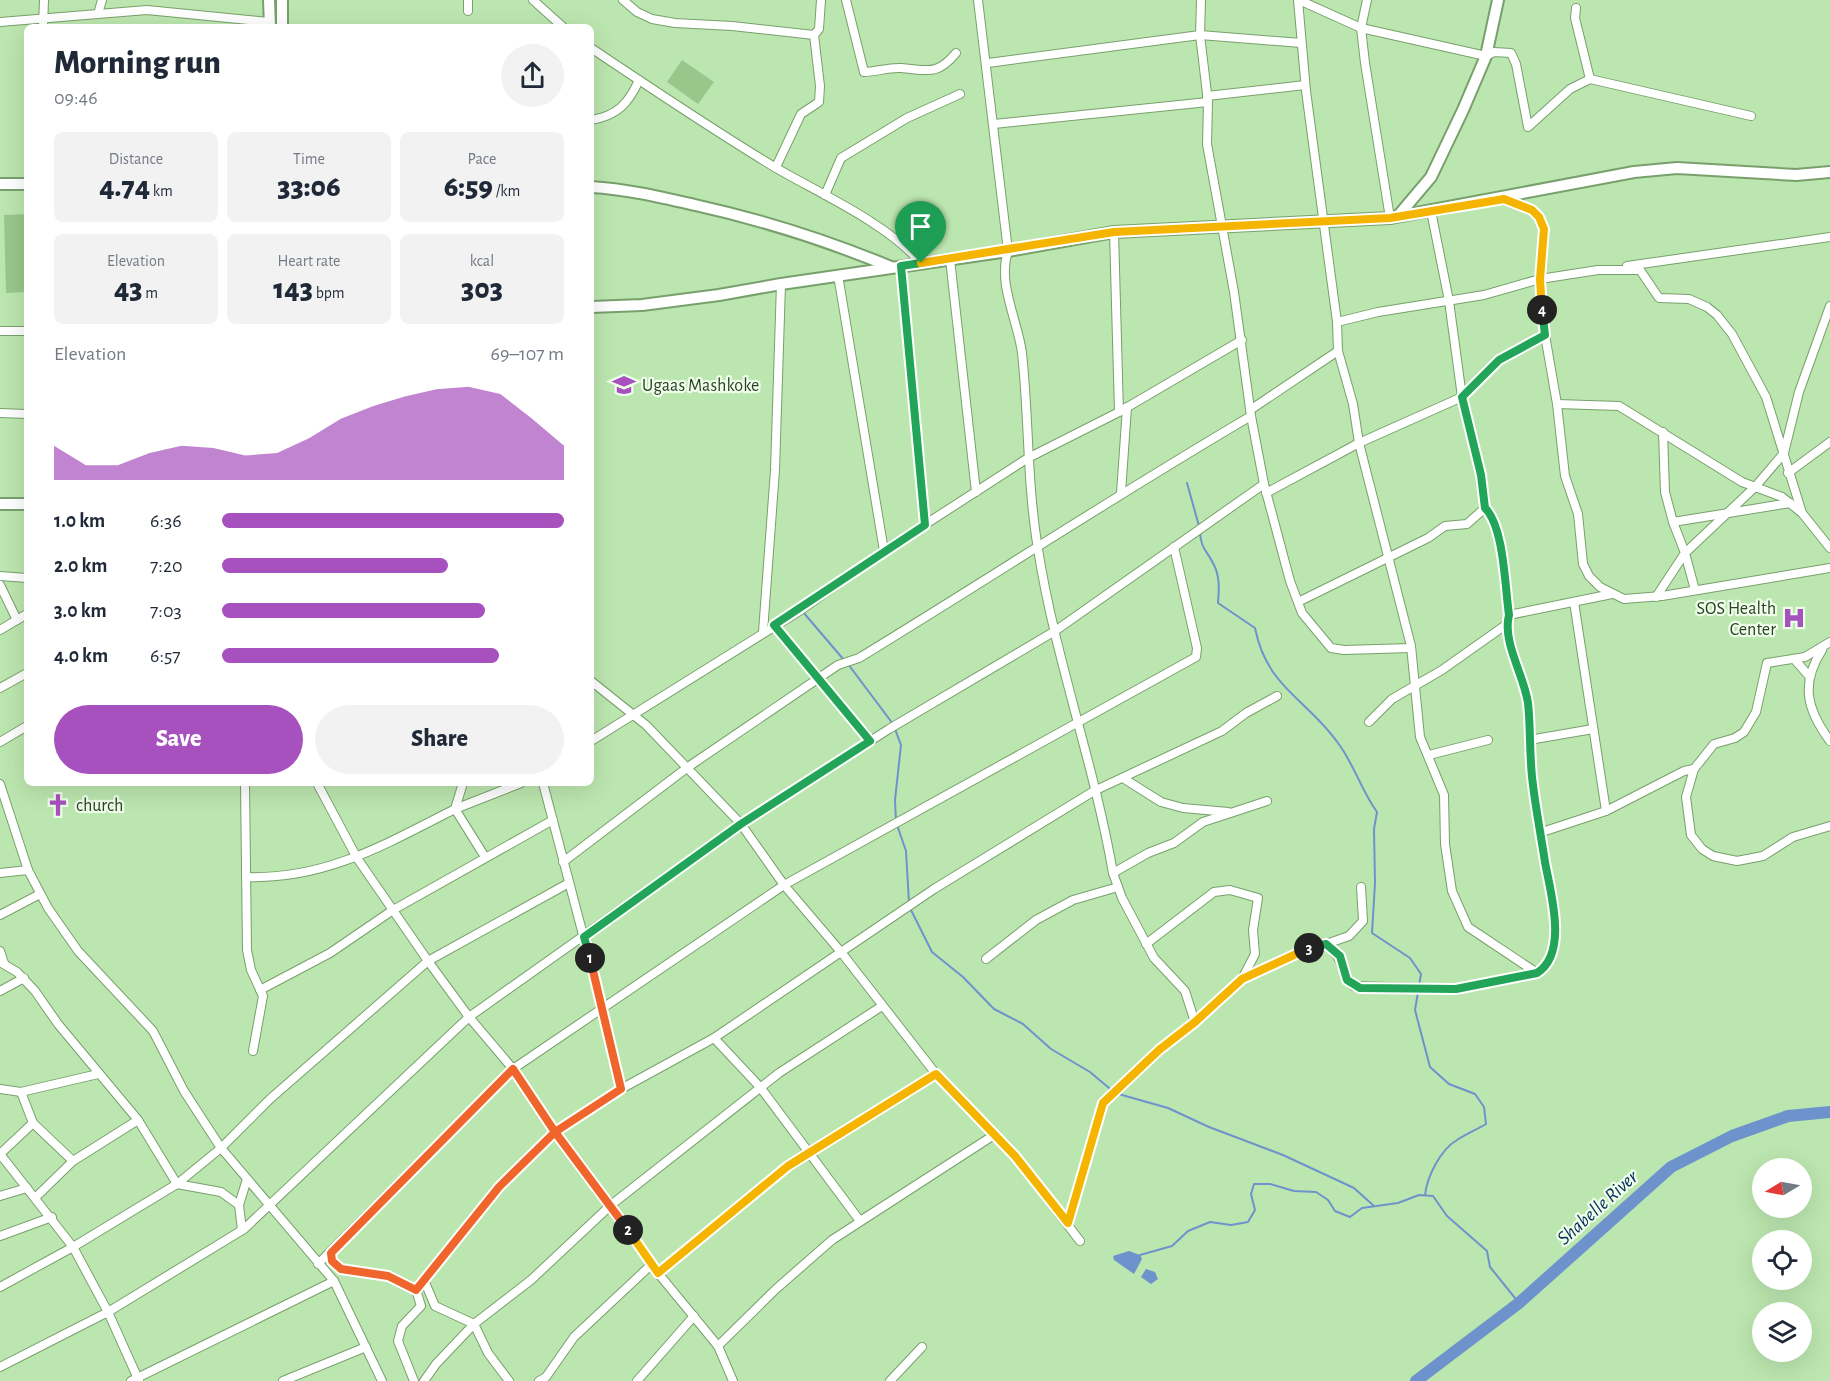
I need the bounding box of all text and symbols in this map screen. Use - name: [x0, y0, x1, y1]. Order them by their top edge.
- button: share: [501, 44, 564, 107]
- text: Morning run: [54, 47, 221, 80]
- text: 09:46: [54, 88, 98, 108]
- text: Distance: [109, 151, 163, 167]
- text: Time: [293, 151, 325, 167]
- text: Pace: [468, 151, 496, 167]
- text: 4.74: [99, 172, 150, 202]
- text: 33:06: [277, 172, 341, 202]
- text: 6:59: [444, 172, 493, 202]
- text: km: [150, 183, 173, 199]
- text: /km: [493, 183, 520, 199]
- pin: [895, 201, 946, 263]
- icon: arrive: [904, 210, 937, 243]
- text: Elevation: [107, 253, 165, 269]
- text: Heart rate: [278, 253, 340, 269]
- text: kcal: [470, 253, 494, 269]
- text: 43: [114, 274, 143, 304]
- text: 143: [273, 274, 313, 304]
- text: 303: [461, 274, 503, 304]
- text: m: [143, 285, 158, 301]
- text: bpm: [313, 285, 345, 301]
- pin: 4: [1527, 295, 1557, 325]
- text: 4: [1538, 302, 1546, 318]
- text: Elevation: [54, 344, 126, 364]
- text: 69–107 m: [491, 344, 564, 364]
- school or university icon: Ugaas Mashkoke: [611, 372, 637, 398]
- place label: Ugaas Mashkoke: [642, 377, 759, 395]
- text: 1.0 km: [54, 511, 105, 531]
- text: 6:36: [150, 511, 182, 531]
- text: 2.0 km: [54, 556, 107, 576]
- text: 7:20: [150, 556, 183, 576]
- place label: SOS Health Center: [1696, 600, 1776, 639]
- text: 3.0 km: [54, 601, 107, 621]
- text: 7:03: [150, 601, 182, 621]
- hospital icon: SOS Health Center: [1781, 605, 1807, 631]
- text: 4.0 km: [54, 646, 108, 666]
- text: 6:57: [150, 646, 181, 666]
- button: Save: [54, 705, 303, 774]
- button: Share: [315, 705, 564, 774]
- church icon: church: [45, 792, 71, 818]
- place label: church: [76, 797, 123, 815]
- pin: 3: [1294, 933, 1324, 963]
- text: 3: [1306, 940, 1312, 956]
- pin: 1: [575, 943, 605, 973]
- text: 1: [587, 950, 593, 966]
- north arrow: [1752, 1158, 1812, 1218]
- map controls: [1752, 1158, 1812, 1362]
- water label: Shabelle River: [1554, 1166, 1642, 1249]
- pin: 2: [613, 1215, 643, 1245]
- text: 2: [624, 1222, 632, 1238]
- button: locate: [1752, 1230, 1812, 1290]
- button: layers: [1752, 1302, 1812, 1362]

